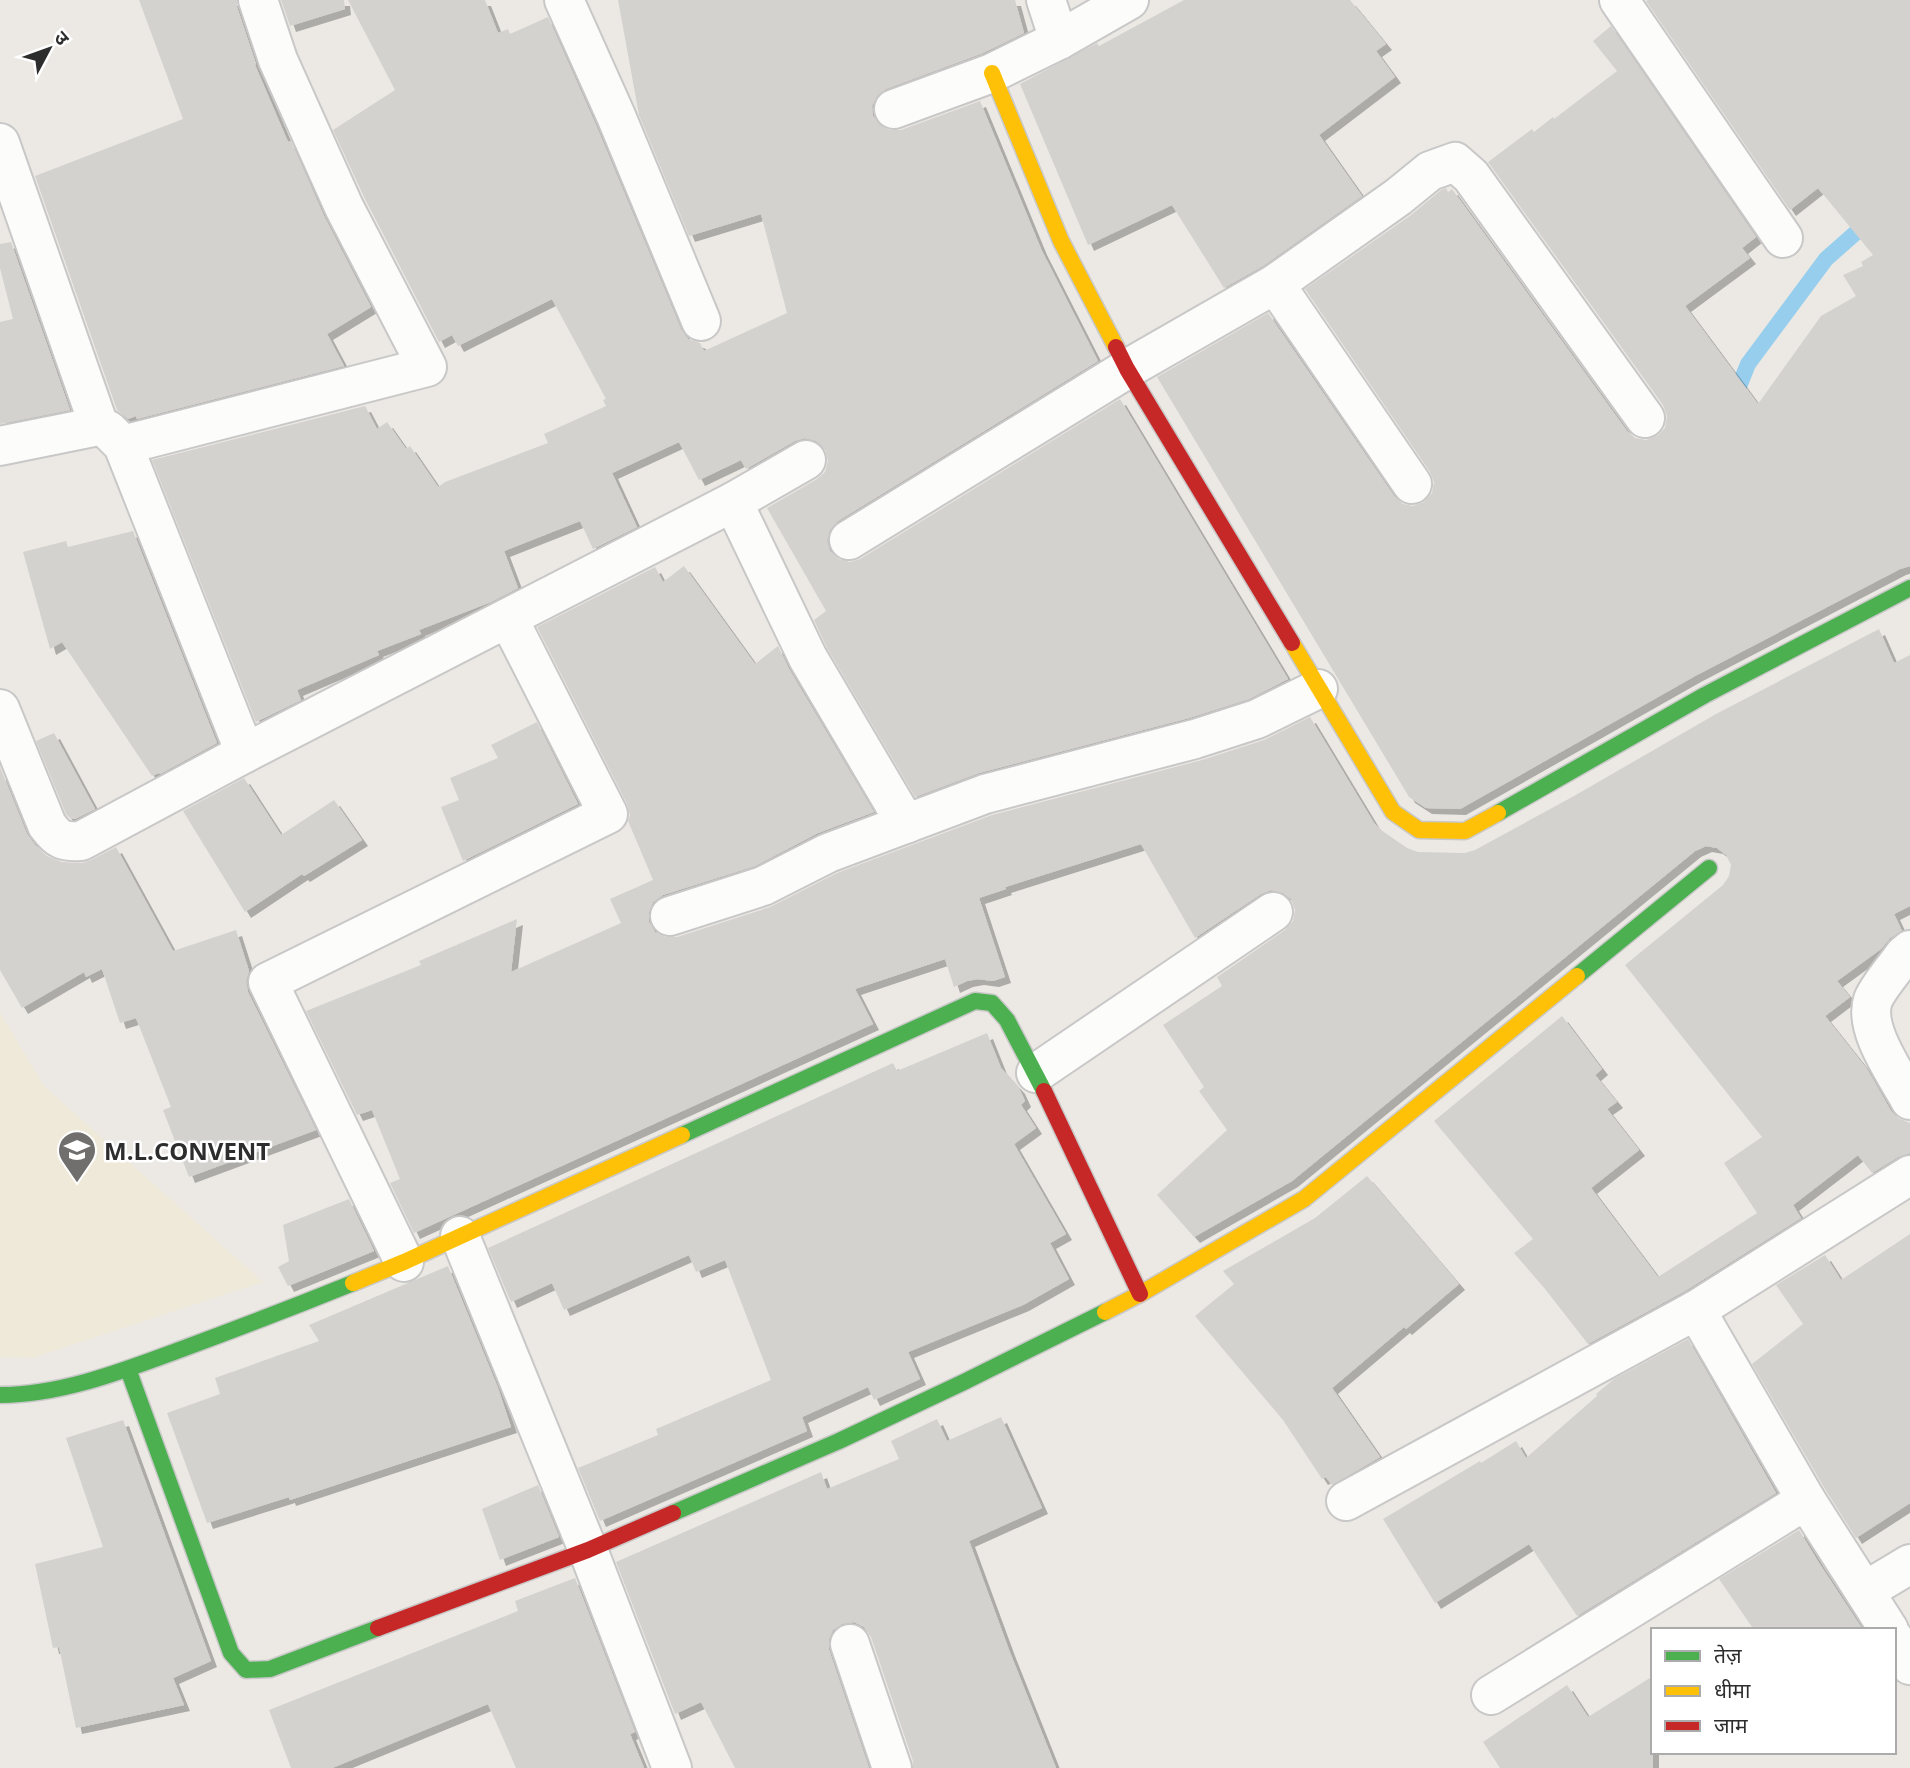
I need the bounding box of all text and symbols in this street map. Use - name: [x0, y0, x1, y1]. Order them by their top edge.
- north arrow: [14, 14, 84, 84]
- text: उ: [48, 25, 76, 51]
- school or university icon: M.L.CONVENT: [56, 1129, 98, 1184]
- place label: M.L.CONVENT: [104, 1134, 270, 1167]
- legend: [1651, 1628, 1896, 1754]
- text: तेज़: [1714, 1641, 1742, 1669]
- text: धीमा: [1714, 1676, 1751, 1704]
- text: जाम: [1714, 1711, 1748, 1739]

